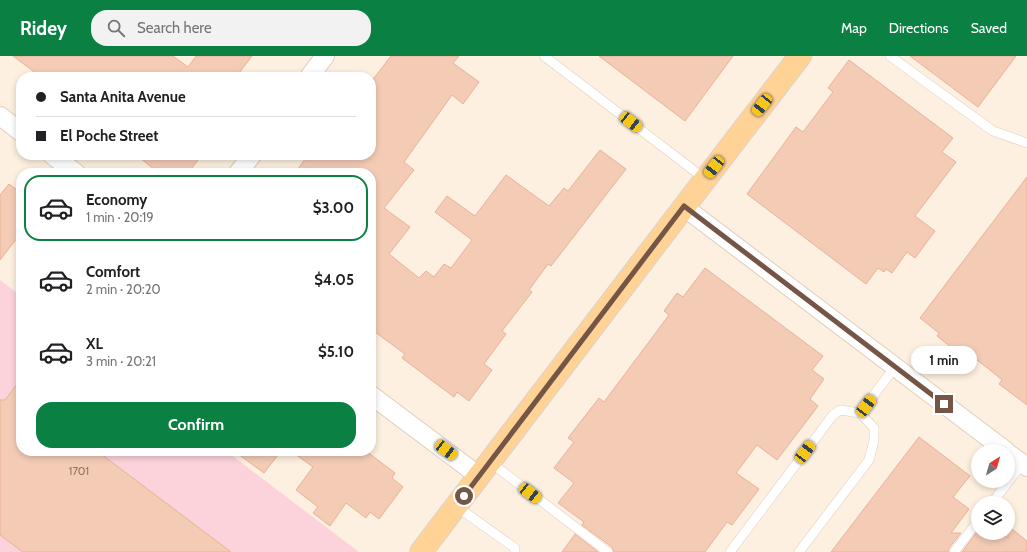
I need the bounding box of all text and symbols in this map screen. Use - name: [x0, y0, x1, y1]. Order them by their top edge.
- search box: [91, 10, 371, 46]
- text: Ridey: [20, 17, 67, 40]
- icon: search: [105, 17, 127, 39]
- text: Search here: [137, 19, 212, 37]
- text: Map: [841, 19, 867, 37]
- text: Directions: [889, 19, 949, 37]
- text: Saved: [971, 19, 1007, 37]
- text: Santa Anita Avenue: [60, 88, 186, 106]
- car: [750, 92, 774, 118]
- car: [618, 110, 644, 134]
- text: El Poche Street: [60, 127, 158, 145]
- car: [702, 154, 726, 180]
- icon: car: [38, 190, 74, 226]
- text: Economy: [86, 191, 147, 209]
- text: $3.00: [313, 199, 354, 217]
- text: 1 min · 20:19: [86, 209, 154, 225]
- icon: car: [38, 262, 74, 298]
- text: Comfort: [86, 263, 140, 281]
- text: $4.05: [314, 271, 354, 289]
- text: 2 min · 20:20: [86, 281, 161, 297]
- icon: car: [38, 334, 74, 370]
- text: XL: [86, 335, 103, 353]
- text: $5.10: [318, 343, 354, 361]
- callout: 1 min: [911, 346, 977, 374]
- text: 1 min: [929, 352, 959, 368]
- text: 3 min · 20:21: [86, 353, 156, 369]
- car: [854, 393, 878, 419]
- route end: [935, 395, 953, 413]
- button: Confirm: [36, 402, 356, 448]
- car: [433, 438, 459, 462]
- car: [793, 439, 817, 465]
- north arrow: [971, 444, 1015, 488]
- map controls: [971, 444, 1015, 540]
- house number: 1701: [69, 464, 89, 478]
- car: [517, 481, 543, 505]
- route start: [455, 487, 473, 505]
- button: layers: [971, 496, 1015, 540]

